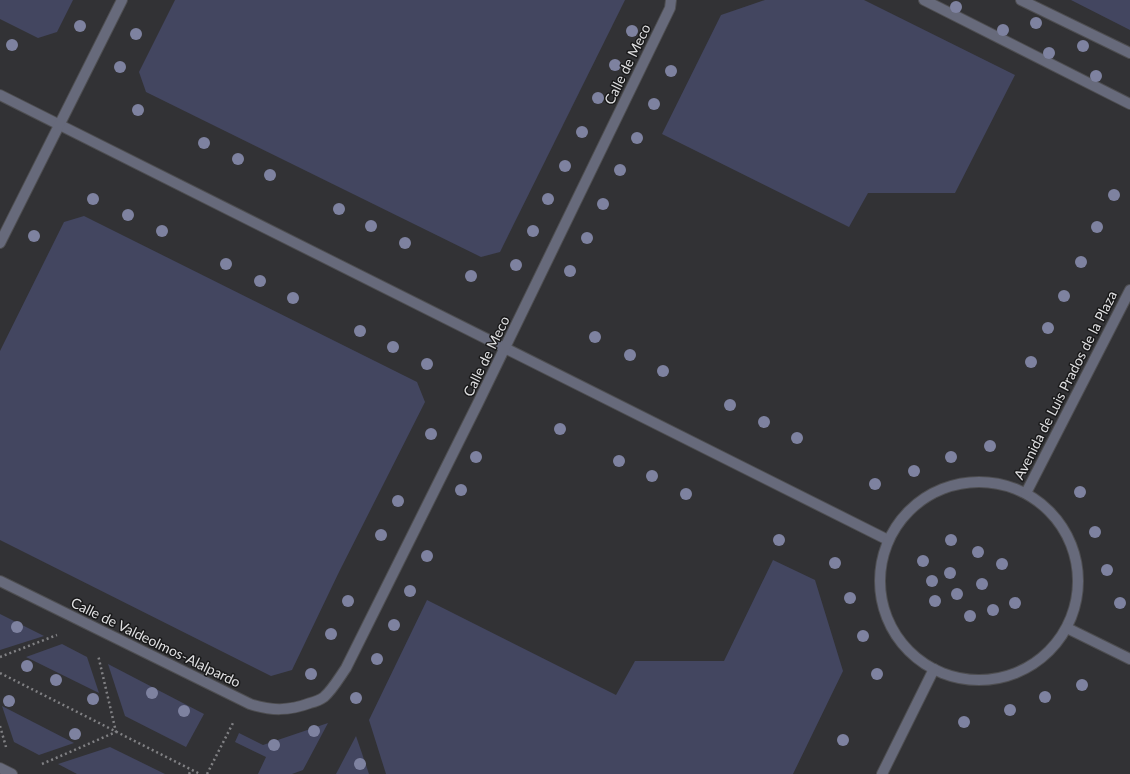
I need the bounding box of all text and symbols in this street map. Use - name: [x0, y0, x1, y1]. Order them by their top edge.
- street label: Calle de Meco: [600, 21, 654, 107]
- street label: Avenida de Luis Prados de la Plaza: [1010, 288, 1120, 482]
- street label: Calle de Meco: [459, 313, 513, 399]
- street label: Calle de Valdeolmos-Alalpardo: [68, 593, 244, 691]

